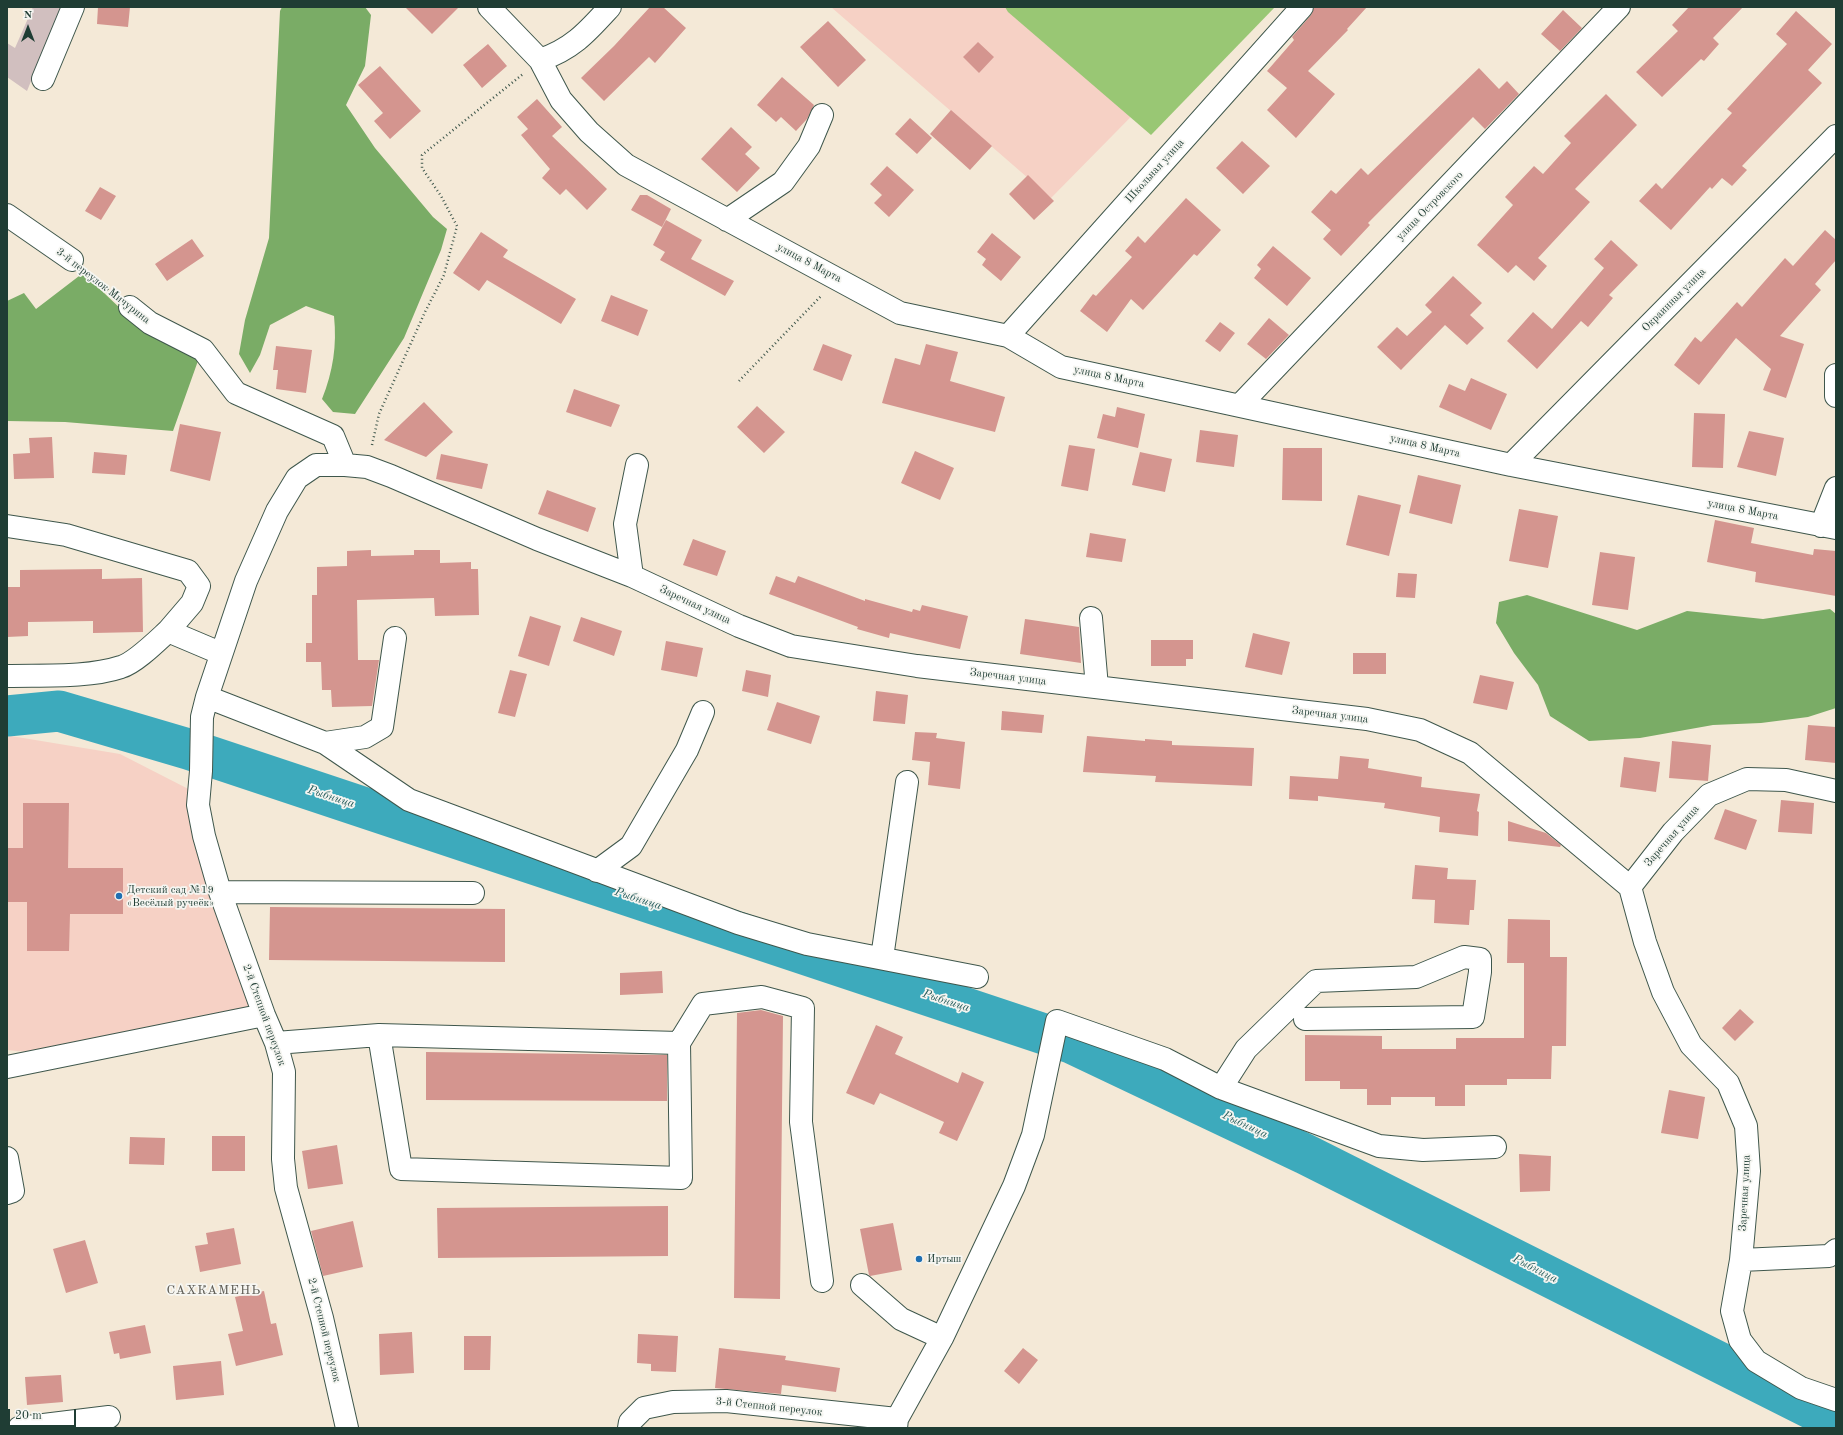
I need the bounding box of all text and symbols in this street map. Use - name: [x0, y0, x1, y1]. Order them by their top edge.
- north arrow: [8, 8, 48, 48]
- text: N: [24, 10, 32, 21]
- street label: Школьная улица: [1123, 136, 1187, 206]
- street label: улица Островского: [1394, 169, 1466, 243]
- street label: улица 8 Марта: [774, 240, 844, 286]
- street label: 3-й переулок Мичурина: [53, 245, 153, 327]
- street label: Окраинная улица: [1639, 265, 1709, 335]
- street label: улица 8 Марта: [1073, 363, 1145, 391]
- street label: улица 8 Марта: [1389, 432, 1461, 460]
- street label: улица 8 Марта: [1707, 497, 1779, 523]
- street label: Заречная улица: [657, 583, 733, 627]
- street label: Заречная улица: [969, 666, 1047, 688]
- street label: Заречная улица: [1291, 704, 1369, 726]
- water label: Рыбница: [306, 783, 356, 811]
- street label: Заречная улица: [1642, 803, 1702, 869]
- place label: Детский сад №19 «Весёлый ручеёк»: [127, 883, 214, 909]
- water label: Рыбница: [613, 885, 663, 913]
- marker: Детский сад №19 «Весёлый ручеёк»: [114, 891, 124, 901]
- street label: 2-й Степной переулок: [239, 962, 289, 1068]
- water label: Рыбница: [921, 987, 971, 1015]
- water label: Рыбница: [1220, 1108, 1270, 1142]
- street label: Заречная улица: [1736, 1154, 1754, 1232]
- place label: Иртыш: [927, 1252, 961, 1266]
- water label: Рыбница: [1510, 1252, 1560, 1286]
- marker: Иртыш: [914, 1254, 924, 1264]
- street label: 2-й Степной переулок: [305, 1276, 343, 1384]
- district label: САХКАМЕНЬ: [166, 1283, 262, 1299]
- street label: 3-й Степной переулок: [715, 1395, 823, 1419]
- scale bar: [10, 1401, 78, 1427]
- text: 20 m: [15, 1410, 42, 1422]

